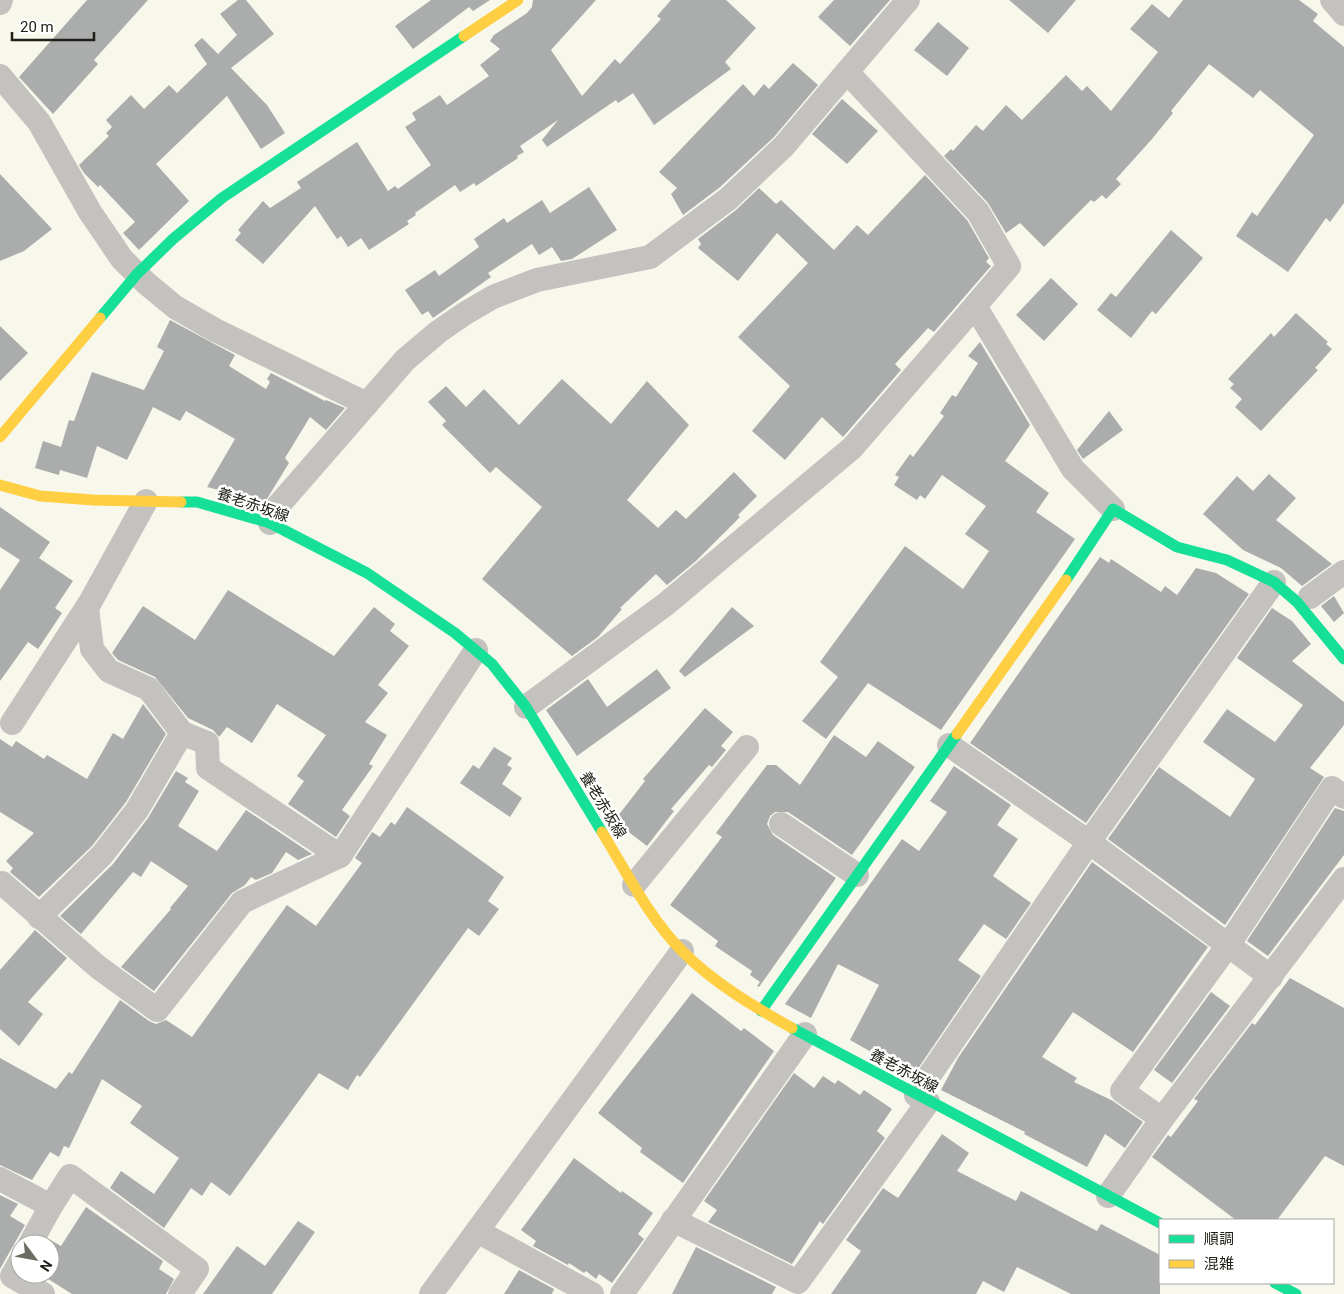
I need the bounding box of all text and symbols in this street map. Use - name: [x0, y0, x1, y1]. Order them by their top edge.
- scale bar: [12, 10, 95, 42]
- text: 20 m: [20, 18, 54, 36]
- street label: 養老赤坂線: [215, 484, 291, 526]
- street label: 養老赤坂線: [576, 768, 630, 842]
- street label: 養老赤坂線: [867, 1045, 941, 1097]
- legend: [1159, 1219, 1334, 1284]
- text: 順調: [1204, 1230, 1234, 1248]
- north arrow: [10, 1234, 60, 1284]
- text: 混雑: [1204, 1255, 1234, 1273]
- text: N: [37, 1257, 55, 1274]

